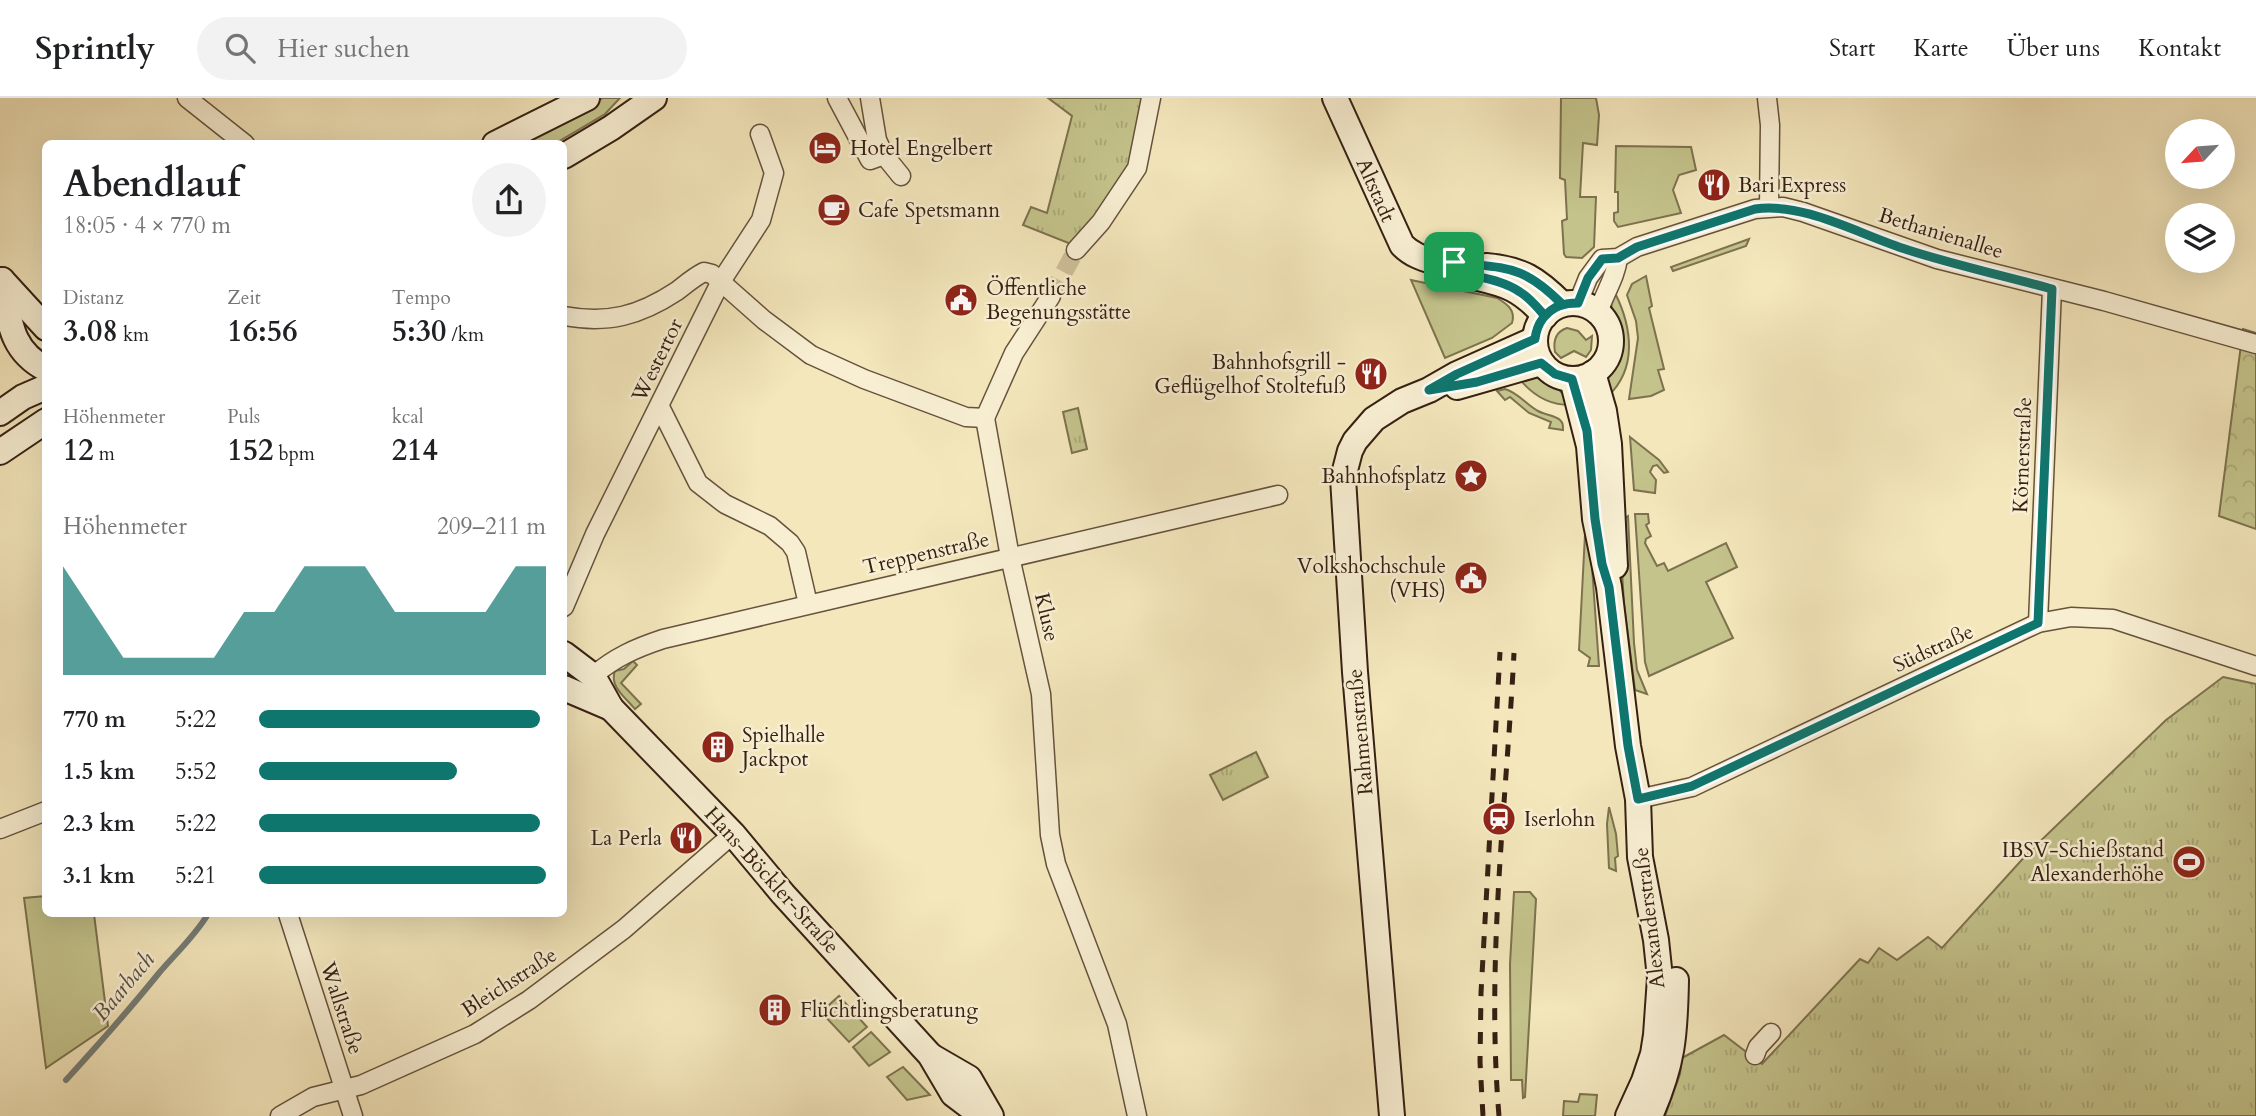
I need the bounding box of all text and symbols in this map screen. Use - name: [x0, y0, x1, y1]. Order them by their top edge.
- search box: [197, 17, 687, 80]
- text: Sprintly: [35, 26, 155, 71]
- icon: search: [221, 29, 259, 67]
- text: Hier suchen: [277, 31, 410, 66]
- text: Start: [1829, 32, 1875, 65]
- text: Karte: [1913, 32, 1969, 65]
- text: Über uns: [2007, 32, 2100, 65]
- text: Kontakt: [2138, 32, 2221, 65]
- north arrow: [2165, 119, 2235, 189]
- map controls: [2165, 119, 2235, 273]
- hotel icon: Hotel Engelbert: [806, 129, 844, 167]
- place label: Hotel Engelbert: [850, 134, 993, 163]
- street label: Altstadt: [1349, 153, 1403, 227]
- text: Abendlauf: [63, 158, 240, 210]
- button: share: [472, 163, 546, 237]
- restaurant icon: Bari Express: [1695, 166, 1733, 204]
- place label: Bari Express: [1738, 171, 1846, 200]
- cafe icon: Cafe Spetsmann: [815, 191, 853, 229]
- place label: Cafe Spetsmann: [858, 196, 1000, 225]
- street label: Bethanienallee: [1875, 201, 2007, 266]
- button: layers: [2165, 203, 2235, 273]
- text: 18:05 · 4 × 770 m: [63, 210, 231, 241]
- pin: [1424, 232, 1484, 292]
- icon: arrive: [1435, 243, 1473, 281]
- place label: Öffentliche Begenungsstätte: [986, 274, 1131, 327]
- public building icon: Öffentliche Begenungsstätte: [942, 281, 980, 319]
- text: Distanz: [63, 285, 124, 311]
- text: Zeit: [227, 285, 261, 311]
- text: Tempo: [392, 285, 451, 311]
- text: 3.08: [63, 311, 118, 352]
- text: 16:56: [227, 311, 298, 352]
- text: 5:30: [392, 311, 446, 352]
- street label: Westertor: [624, 313, 690, 408]
- text: km: [118, 322, 149, 348]
- text: /km: [446, 322, 484, 348]
- place label: Bahnhofsgrill - Geflügelhof Stoltefuß: [1154, 348, 1346, 401]
- restaurant icon: Bahnhofsgrill - Geflügelhof Stoltefuß: [1352, 355, 1390, 393]
- street label: Körnerstraße: [2006, 396, 2039, 514]
- text: Höhenmeter: [63, 404, 165, 430]
- text: Puls: [227, 404, 260, 430]
- text: kcal: [392, 404, 424, 430]
- text: 12: [63, 430, 94, 471]
- text: 152: [227, 430, 273, 471]
- text: 214: [392, 430, 438, 471]
- text: m: [94, 441, 115, 467]
- text: bpm: [273, 441, 315, 467]
- place icon: Bahnhofsplatz: [1452, 457, 1490, 495]
- place label: Bahnhofsplatz: [1321, 462, 1447, 491]
- text: Höhenmeter: [63, 511, 187, 542]
- text: 209–211 m: [437, 511, 546, 542]
- street label: Treppenstraße: [860, 525, 992, 582]
- place label: Volkshochschule (VHS): [1297, 552, 1446, 605]
- public building icon: Volkshochschule (VHS): [1452, 559, 1490, 597]
- street label: Kluse: [1027, 590, 1066, 644]
- street label: Südstraße: [1888, 617, 1978, 680]
- street label: Rahmenstraße: [1341, 668, 1380, 796]
- text: 770 m: [63, 704, 126, 735]
- text: 5:22: [175, 704, 216, 735]
- place label: Spielhalle Jackpot: [739, 721, 825, 774]
- building icon: Spielhalle Jackpot: [699, 728, 737, 766]
- text: 1.5 km: [63, 756, 135, 787]
- text: 5:52: [175, 756, 216, 787]
- street label: Hans-Böckler-Straße: [698, 800, 846, 960]
- station icon: Iserlohn: [1480, 800, 1518, 838]
- place label: Iserlohn: [1524, 805, 1596, 834]
- text: 2.3 km: [63, 808, 135, 839]
- text: 5:22: [175, 808, 216, 839]
- restaurant icon: La Perla: [667, 819, 705, 857]
- place label: La Perla: [591, 824, 662, 853]
- place label: IBSV-Schießstand Alexanderhöhe: [2002, 836, 2164, 889]
- sports icon: IBSV-Schießstand Alexanderhöhe: [2170, 843, 2208, 881]
- street label: Alexanderstraße: [1626, 846, 1673, 990]
- text: 3.1 km: [63, 860, 135, 891]
- text: 5:21: [175, 860, 216, 891]
- street label: Bleichstraße: [456, 941, 563, 1024]
- water label: Baarbach: [85, 945, 162, 1028]
- street label: Wallstraße: [313, 957, 370, 1058]
- building icon: Flüchtlingsberatung: [756, 991, 794, 1029]
- place label: Flüchtlingsberatung: [800, 996, 978, 1025]

